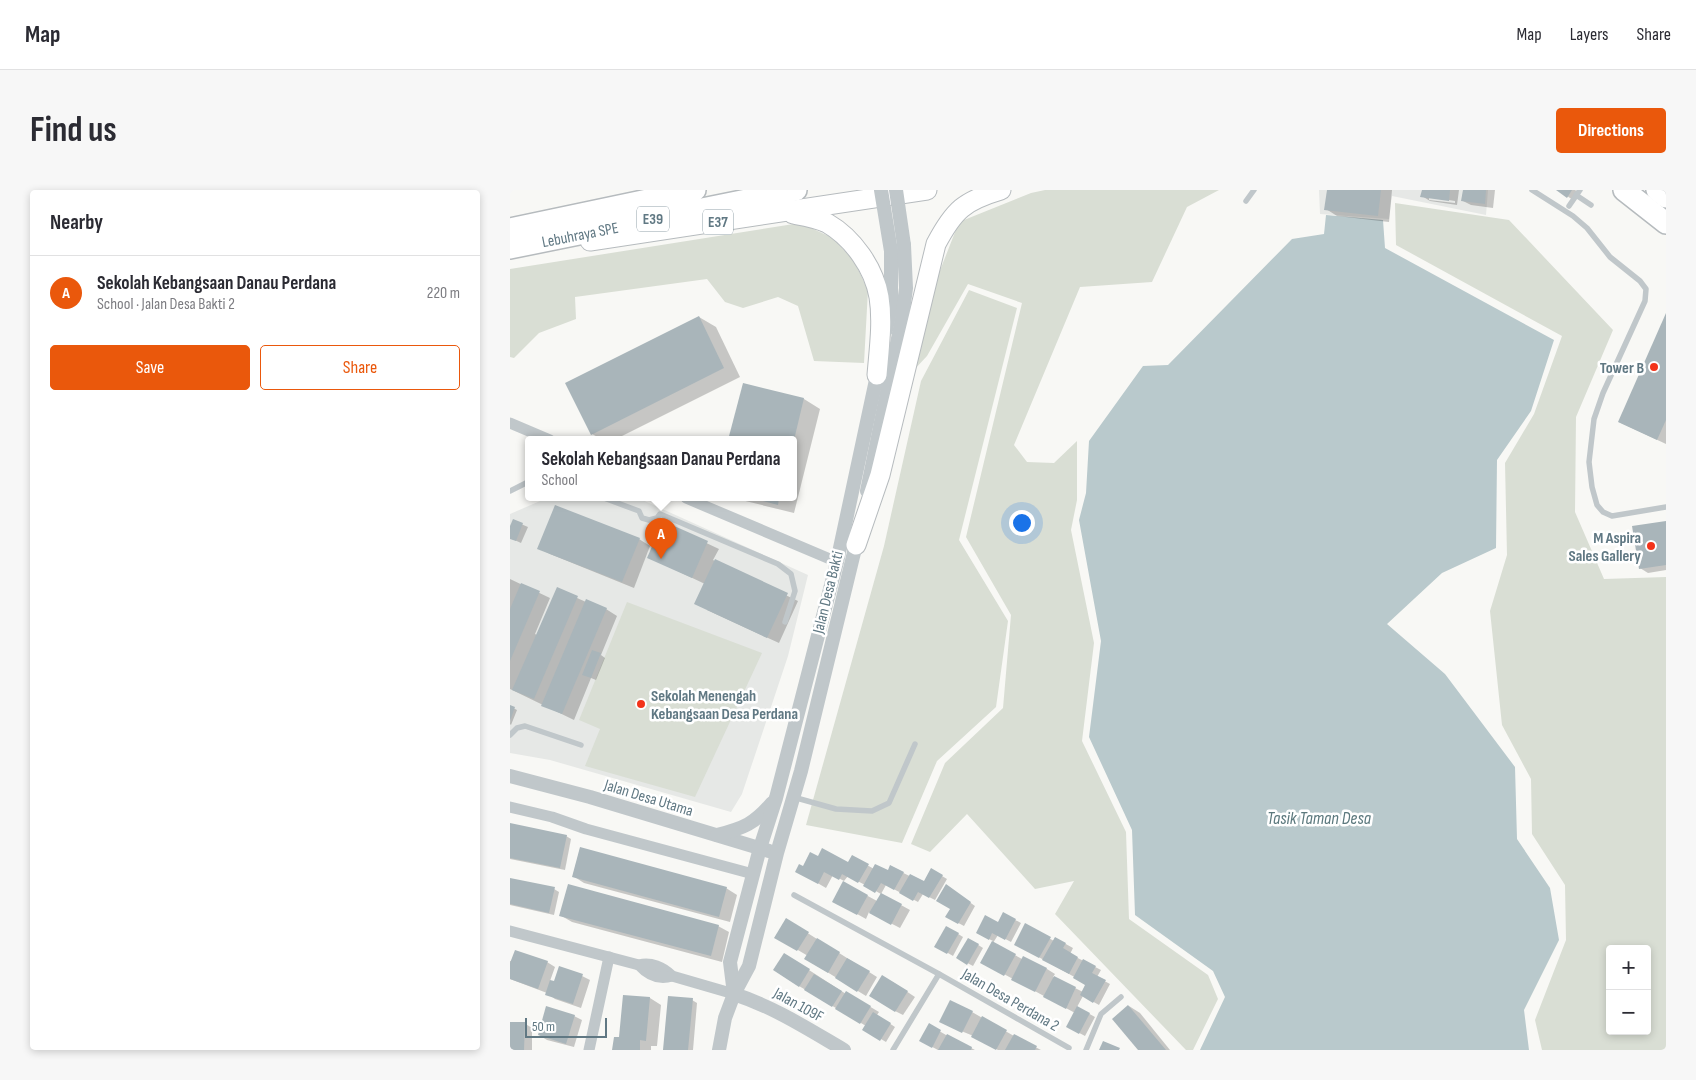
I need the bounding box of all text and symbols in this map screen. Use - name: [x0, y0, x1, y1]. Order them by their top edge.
- text: Map: [25, 20, 60, 49]
- text: Map: [1517, 24, 1542, 45]
- text: Layers: [1570, 24, 1609, 45]
- text: Share: [1637, 24, 1671, 45]
- button: Directions: [1556, 108, 1666, 153]
- text: Find us: [30, 109, 117, 152]
- road number: E39: [637, 206, 669, 232]
- text: Nearby: [50, 210, 103, 235]
- road number: E37: [703, 210, 733, 234]
- street label: Lebuhraya SPE: [540, 219, 620, 252]
- text: Sekolah Kebangsaan Danau Perdana: [97, 272, 336, 295]
- text: A: [62, 284, 70, 303]
- text: 220 m: [427, 284, 460, 303]
- text: School · Jalan Desa Bakti 2: [97, 295, 235, 314]
- button: Save: [50, 345, 250, 390]
- button: Share: [260, 345, 460, 390]
- place label: Tower B: [1600, 359, 1644, 378]
- marker: Tower B: [1648, 361, 1660, 373]
- popup: [525, 436, 797, 501]
- text: Sekolah Kebangsaan Danau Perdana: [541, 448, 781, 471]
- text: School: [541, 471, 578, 490]
- your location: [1009, 510, 1035, 536]
- pin: A: [645, 518, 677, 559]
- place label: M Aspira Sales Gallery: [1569, 529, 1641, 566]
- marker: M Aspira Sales Gallery: [1645, 540, 1657, 552]
- street label: Jalan Desa Bakti: [809, 549, 848, 636]
- place label: Sekolah Menengah Kebangsaan Desa Perdana: [651, 687, 798, 724]
- marker: Sekolah Menengah Kebangsaan Desa Perdana: [635, 698, 647, 710]
- street label: Jalan Desa Utama: [601, 776, 695, 821]
- water label: Tasik Taman Desa: [1267, 808, 1372, 829]
- map controls: [1606, 945, 1651, 1035]
- button: +: [1606, 945, 1651, 990]
- street label: Jalan Desa Perdana 2: [957, 964, 1062, 1036]
- street label: Jalan 109F: [769, 983, 827, 1027]
- button: −: [1606, 990, 1651, 1035]
- scale bar: [525, 1015, 608, 1038]
- text: 50 m: [532, 1018, 555, 1035]

